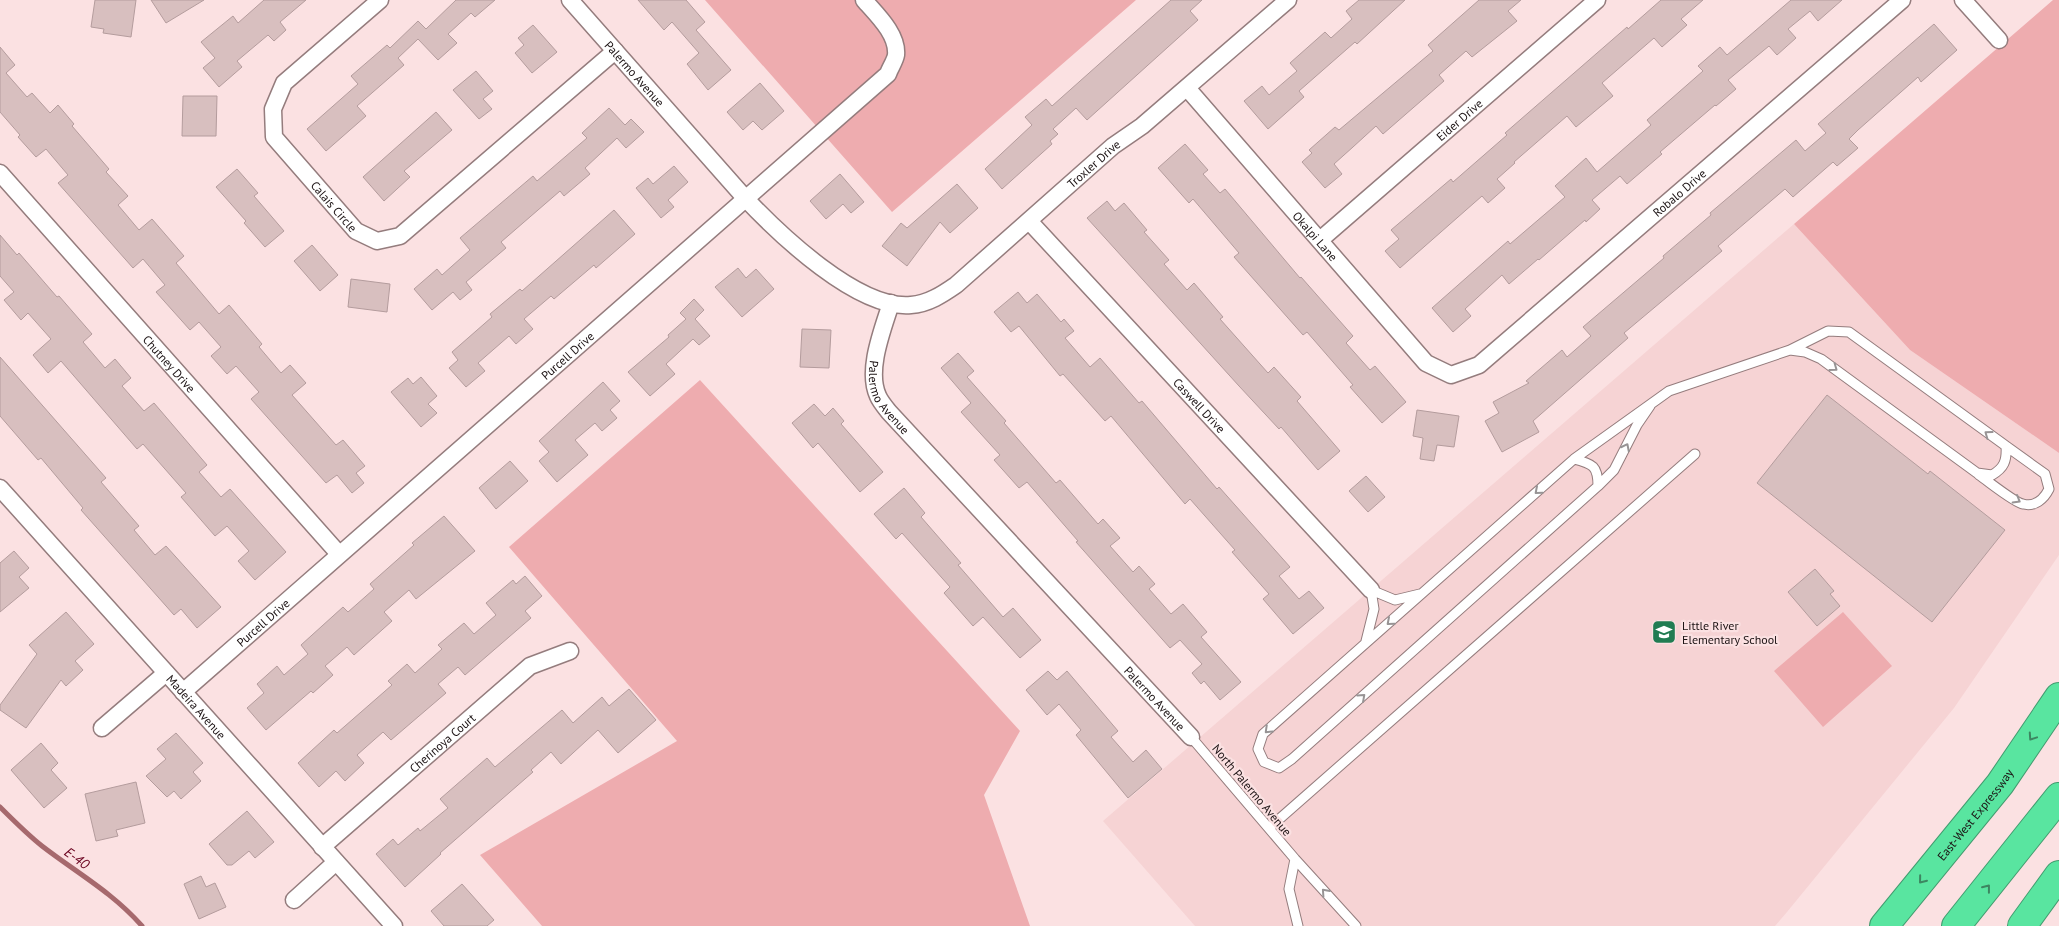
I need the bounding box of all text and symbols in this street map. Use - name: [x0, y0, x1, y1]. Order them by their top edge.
- street label: Palermo Avenue: [602, 38, 668, 109]
- street label: Eider Drive: [1433, 95, 1485, 144]
- street label: Troxler Drive: [1064, 136, 1123, 191]
- street label: Robalo Drive: [1649, 165, 1709, 219]
- street label: Calais Circle: [308, 178, 361, 235]
- street label: Okalpi Lane: [1290, 208, 1341, 264]
- street label: Purcell Drive: [538, 328, 597, 382]
- street label: Chutney Drive: [140, 332, 199, 395]
- street label: Palermo Avenue: [866, 360, 913, 437]
- one-way arrow: [1828, 363, 1837, 371]
- street label: Caswell Drive: [1170, 374, 1229, 436]
- one-way arrow: [1985, 431, 1994, 439]
- one-way arrow: [1620, 444, 1630, 453]
- one-way arrow: [1534, 485, 1543, 494]
- one-way arrow: [2012, 494, 2021, 504]
- street label: Purcell Drive: [233, 595, 292, 649]
- one-way arrow: [1386, 616, 1395, 625]
- place label: Little River Elementary School: [1682, 618, 1778, 647]
- school or university icon: Little River Elementary School: [1651, 619, 1677, 645]
- street label: Palermo Avenue: [1121, 663, 1189, 734]
- street label: Madeira Avenue: [164, 671, 230, 742]
- one-way arrow: [1357, 694, 1366, 703]
- street label: Cherinoya Court: [406, 710, 478, 775]
- one-way arrow: [1265, 724, 1274, 733]
- one-way arrow: [2029, 732, 2038, 741]
- street label: North Palermo Avenue: [1209, 741, 1295, 839]
- street label: East-West Expressway: [1933, 765, 2016, 863]
- water label: E-40: [61, 843, 94, 873]
- one-way arrow: [1918, 874, 1927, 883]
- one-way arrow: [1981, 885, 1989, 894]
- one-way arrow: [1322, 889, 1331, 898]

